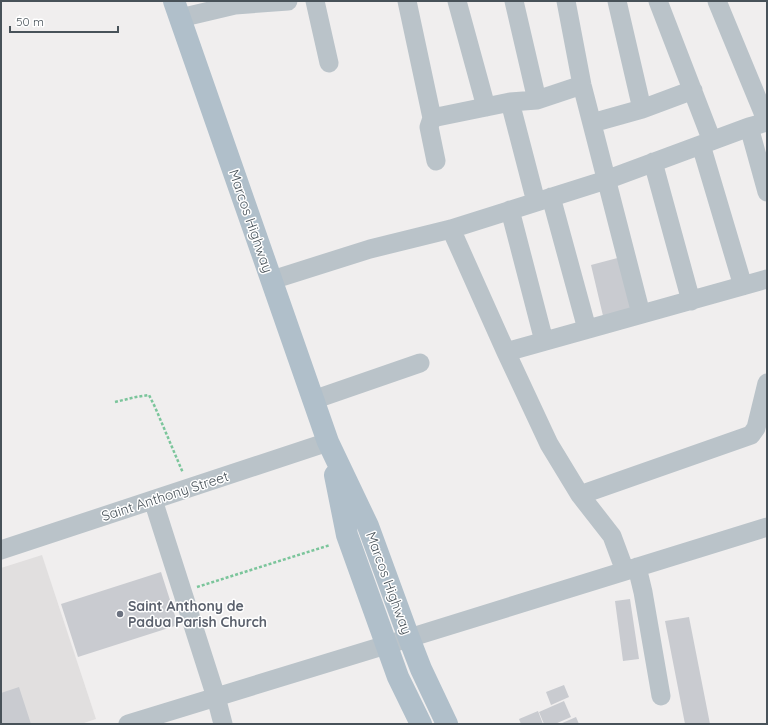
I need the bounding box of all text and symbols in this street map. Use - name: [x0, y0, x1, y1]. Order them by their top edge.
- scale bar: [10, 8, 118, 34]
- text: 50 m: [16, 14, 44, 29]
- street label: Marcos Highway: [225, 167, 277, 275]
- street label: Saint Anthony Street: [99, 467, 231, 525]
- street label: Marcos Highway: [362, 529, 416, 637]
- place label: Saint Anthony de Padua Parish Church: [128, 597, 267, 631]
- marker: Saint Anthony de Padua Parish Church: [115, 609, 125, 619]

